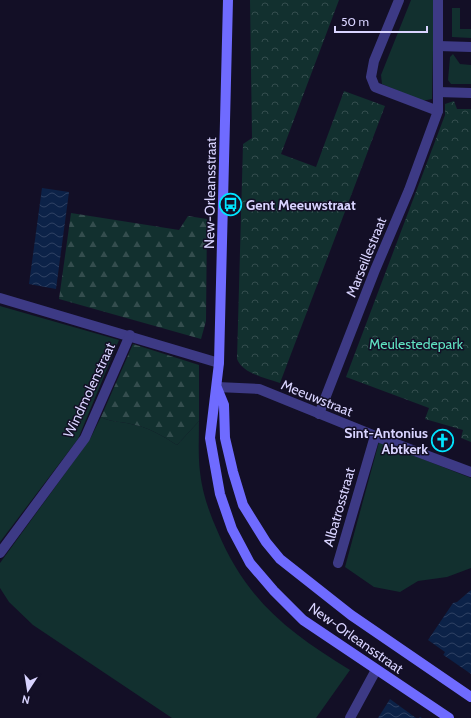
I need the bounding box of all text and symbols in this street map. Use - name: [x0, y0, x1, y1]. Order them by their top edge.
- scale bar: [335, 8, 427, 34]
- text: 50 m: [341, 14, 369, 29]
- street label: New-Orleansstraat: [200, 137, 220, 249]
- bus stop icon: Gent Meeuwstraat: [218, 192, 244, 218]
- place label: Gent Meeuwstraat: [246, 196, 356, 214]
- street label: Marseillestraat: [342, 214, 390, 300]
- park label: Meulestedepark: [369, 335, 464, 353]
- street label: Windmolenstraat: [59, 339, 119, 440]
- street label: Meeuwstraat: [278, 375, 356, 421]
- place label: Sint-Antonius Abtkerk: [344, 424, 428, 458]
- church icon: Sint-Antonius Abtkerk: [430, 428, 456, 454]
- street label: Albatrosstraat: [319, 465, 359, 549]
- street label: New-Orleansstraat: [305, 599, 407, 678]
- north arrow: [8, 670, 48, 710]
- text: N: [21, 692, 31, 707]

